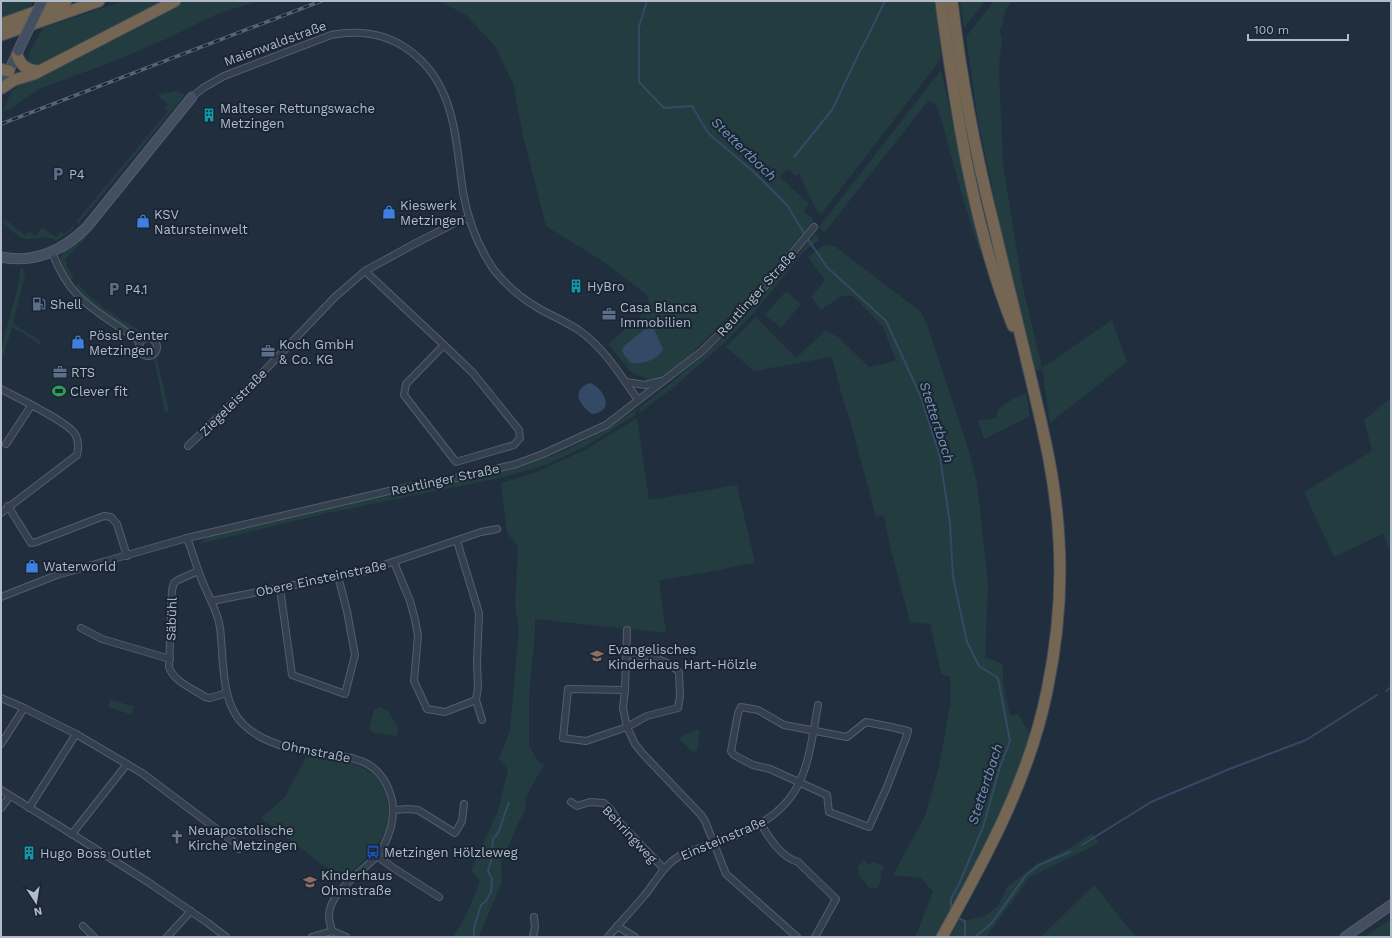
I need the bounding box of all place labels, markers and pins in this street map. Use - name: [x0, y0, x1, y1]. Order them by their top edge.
- place label: Malteser Rettungswache Metzingen: [220, 101, 375, 131]
- building icon: Malteser Rettungswache Metzingen: [201, 107, 217, 123]
- parking icon: P4: [50, 166, 66, 182]
- place label: P4: [69, 167, 85, 182]
- place label: Kieswerk Metzingen: [400, 198, 465, 228]
- shop icon: Kieswerk Metzingen: [381, 204, 397, 220]
- place label: KSV Natursteinwelt: [154, 207, 248, 237]
- shop icon: KSV Natursteinwelt: [135, 213, 151, 229]
- building icon: HyBro: [568, 278, 584, 294]
- place label: HyBro: [587, 279, 625, 294]
- parking icon: P4.1: [106, 281, 122, 297]
- place label: P4.1: [125, 282, 148, 297]
- fuel station icon: Shell: [31, 296, 47, 312]
- place label: Shell: [50, 297, 82, 312]
- place label: Casa Blanca Immobilien: [620, 300, 698, 330]
- office icon: Casa Blanca Immobilien: [601, 306, 617, 322]
- place label: Pössl Center Metzingen: [89, 328, 169, 358]
- shop icon: Pössl Center Metzingen: [70, 334, 86, 350]
- place label: Koch GmbH & Co. KG: [279, 337, 354, 367]
- office icon: Koch GmbH & Co. KG: [260, 343, 276, 359]
- office icon: RTS: [52, 364, 68, 380]
- place label: RTS: [71, 365, 95, 380]
- sports icon: Clever fit: [51, 383, 67, 399]
- place label: Clever fit: [70, 384, 128, 399]
- shop icon: Waterworld: [24, 558, 40, 574]
- place label: Waterworld: [43, 559, 116, 574]
- place label: Evangelisches Kinderhaus Hart-Hölzle: [608, 642, 757, 672]
- school or university icon: Evangelisches Kinderhaus Hart-Hölzle: [589, 648, 605, 664]
- place label: Neuapostolische Kirche Metzingen: [188, 823, 297, 853]
- church icon: Neuapostolische Kirche Metzingen: [169, 829, 185, 845]
- bus stop icon: Metzingen Hölzleweg: [365, 844, 381, 860]
- building icon: Hugo Boss Outlet: [21, 845, 37, 861]
- place label: Metzingen Hölzleweg: [384, 845, 518, 860]
- place label: Hugo Boss Outlet: [40, 846, 152, 861]
- place label: Kinderhaus Ohmstraße: [321, 868, 392, 898]
- school or university icon: Kinderhaus Ohmstraße: [302, 874, 318, 890]

